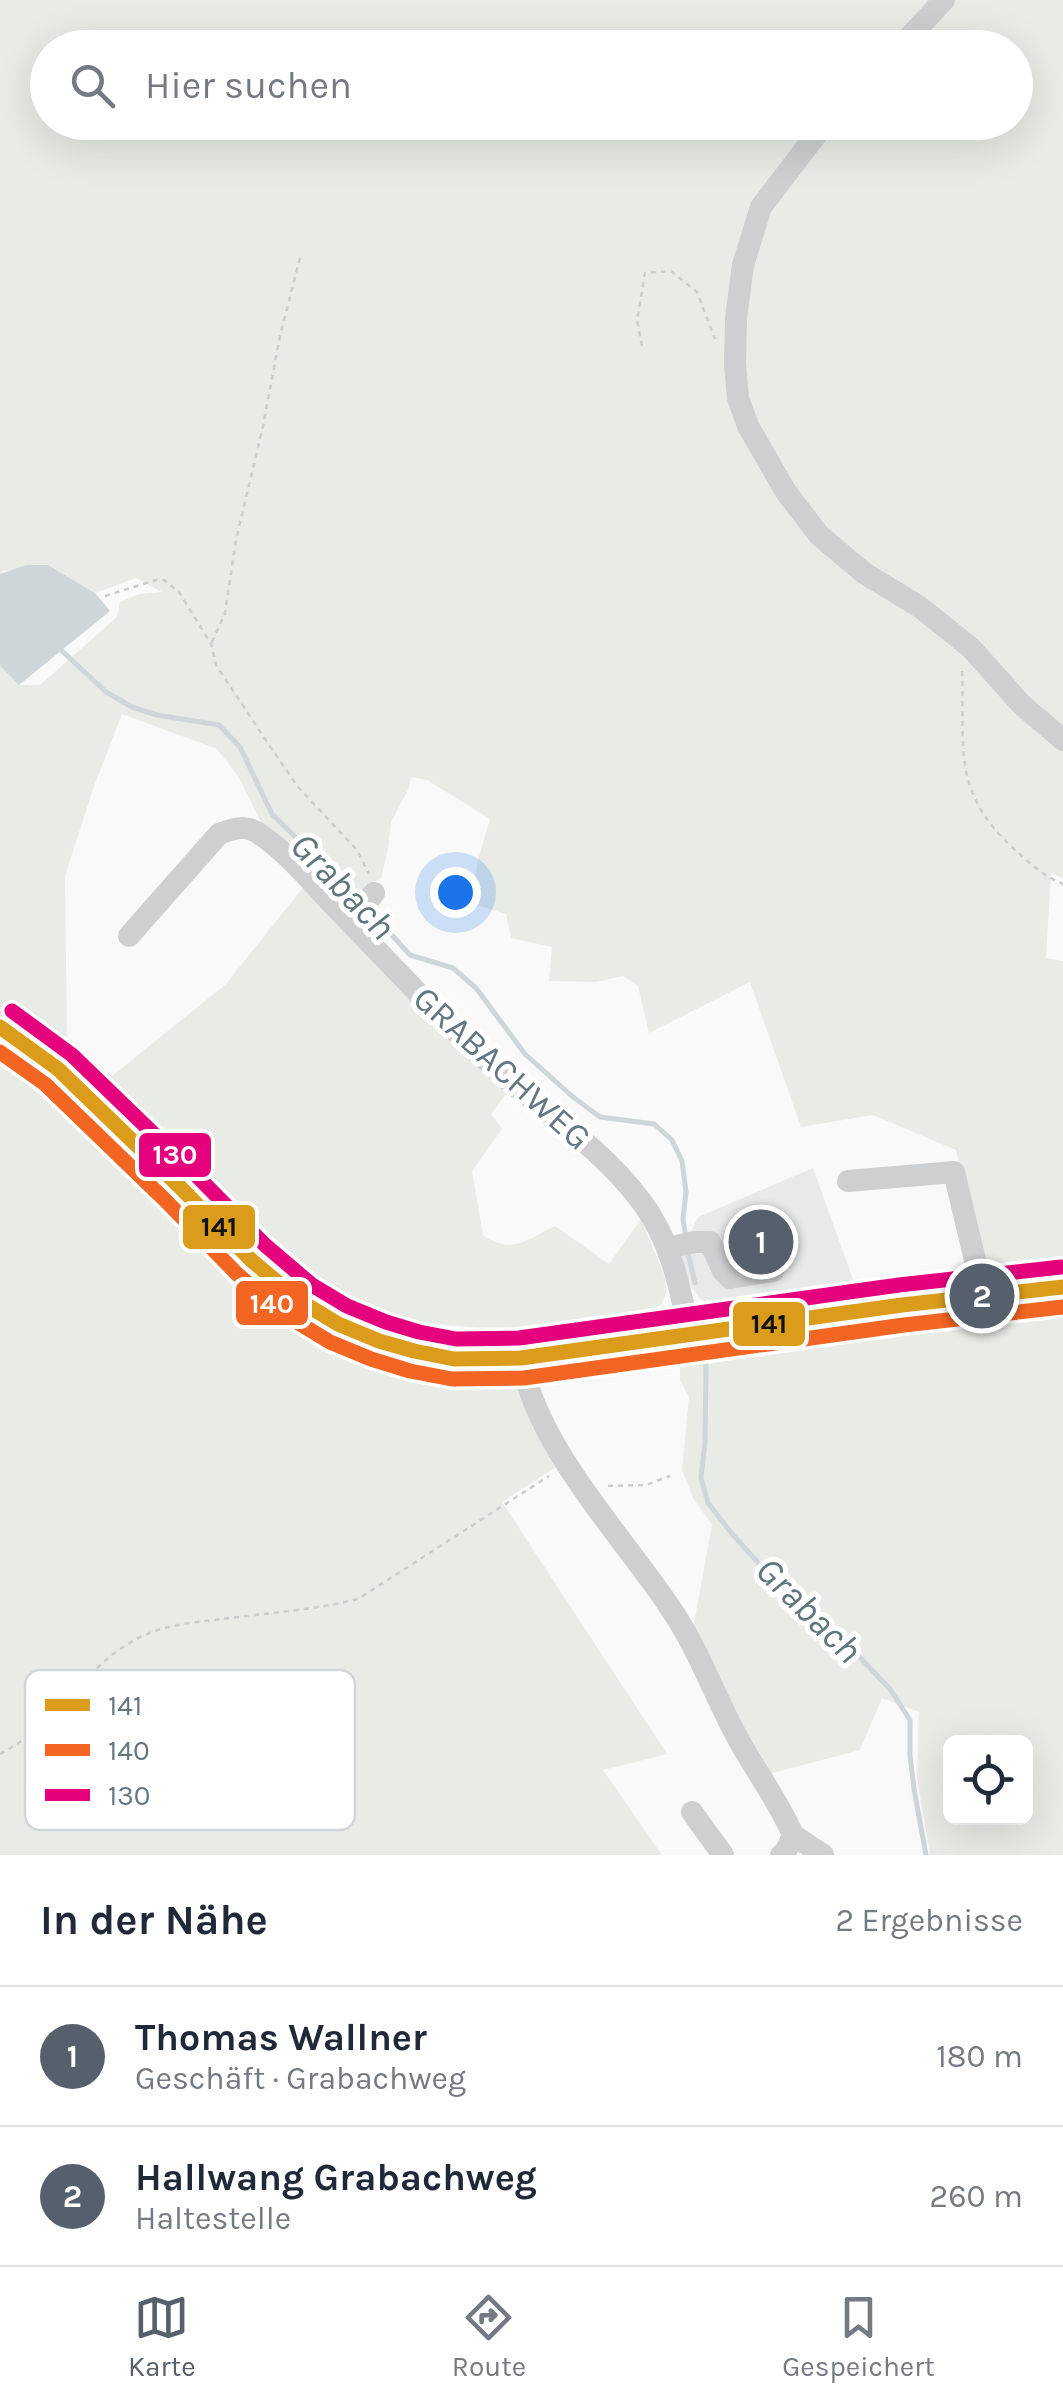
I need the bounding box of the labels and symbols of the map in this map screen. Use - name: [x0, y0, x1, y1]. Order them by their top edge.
- water label: Grabach: [281, 823, 405, 949]
- your location: [430, 867, 481, 918]
- street label: GRABACHWEG: [405, 978, 599, 1158]
- line badge: 130: [137, 1131, 213, 1179]
- text: 130: [152, 1138, 198, 1171]
- line badge: 141: [181, 1203, 257, 1251]
- pin: 1: [728, 1204, 794, 1280]
- text: 141: [201, 1210, 237, 1243]
- pin: 2: [950, 1258, 1014, 1334]
- line badge: 140: [234, 1279, 310, 1327]
- text: 140: [250, 1287, 294, 1320]
- line badge: 141: [731, 1300, 807, 1348]
- text: 141: [751, 1307, 787, 1340]
- water label: Grabach: [747, 1548, 871, 1672]
- legend: [25, 1670, 355, 1830]
- text: 141: [108, 1689, 142, 1722]
- text: 140: [108, 1734, 150, 1767]
- text: 130: [108, 1779, 150, 1812]

